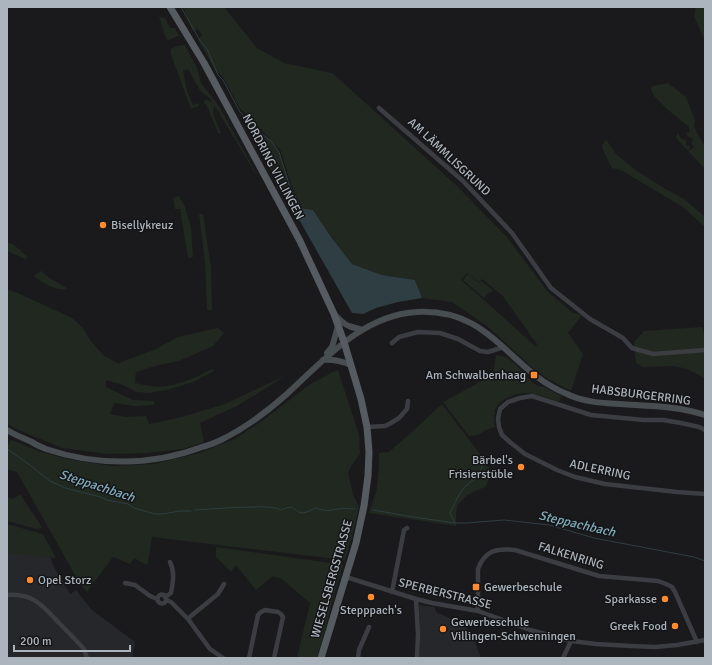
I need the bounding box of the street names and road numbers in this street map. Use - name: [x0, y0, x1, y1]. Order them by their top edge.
- street label: NORDRING VILLINGEN: [239, 112, 307, 222]
- street label: AM LÄMMLISGRUND: [405, 115, 494, 199]
- street label: HABSBURGERRING: [590, 381, 692, 409]
- street label: ADLERRING: [568, 456, 632, 484]
- street label: WIESELSBERGSTRASSE: [308, 518, 356, 640]
- street label: FALKENRING: [536, 539, 606, 573]
- street label: SPERBERSTRASSE: [397, 575, 493, 613]

